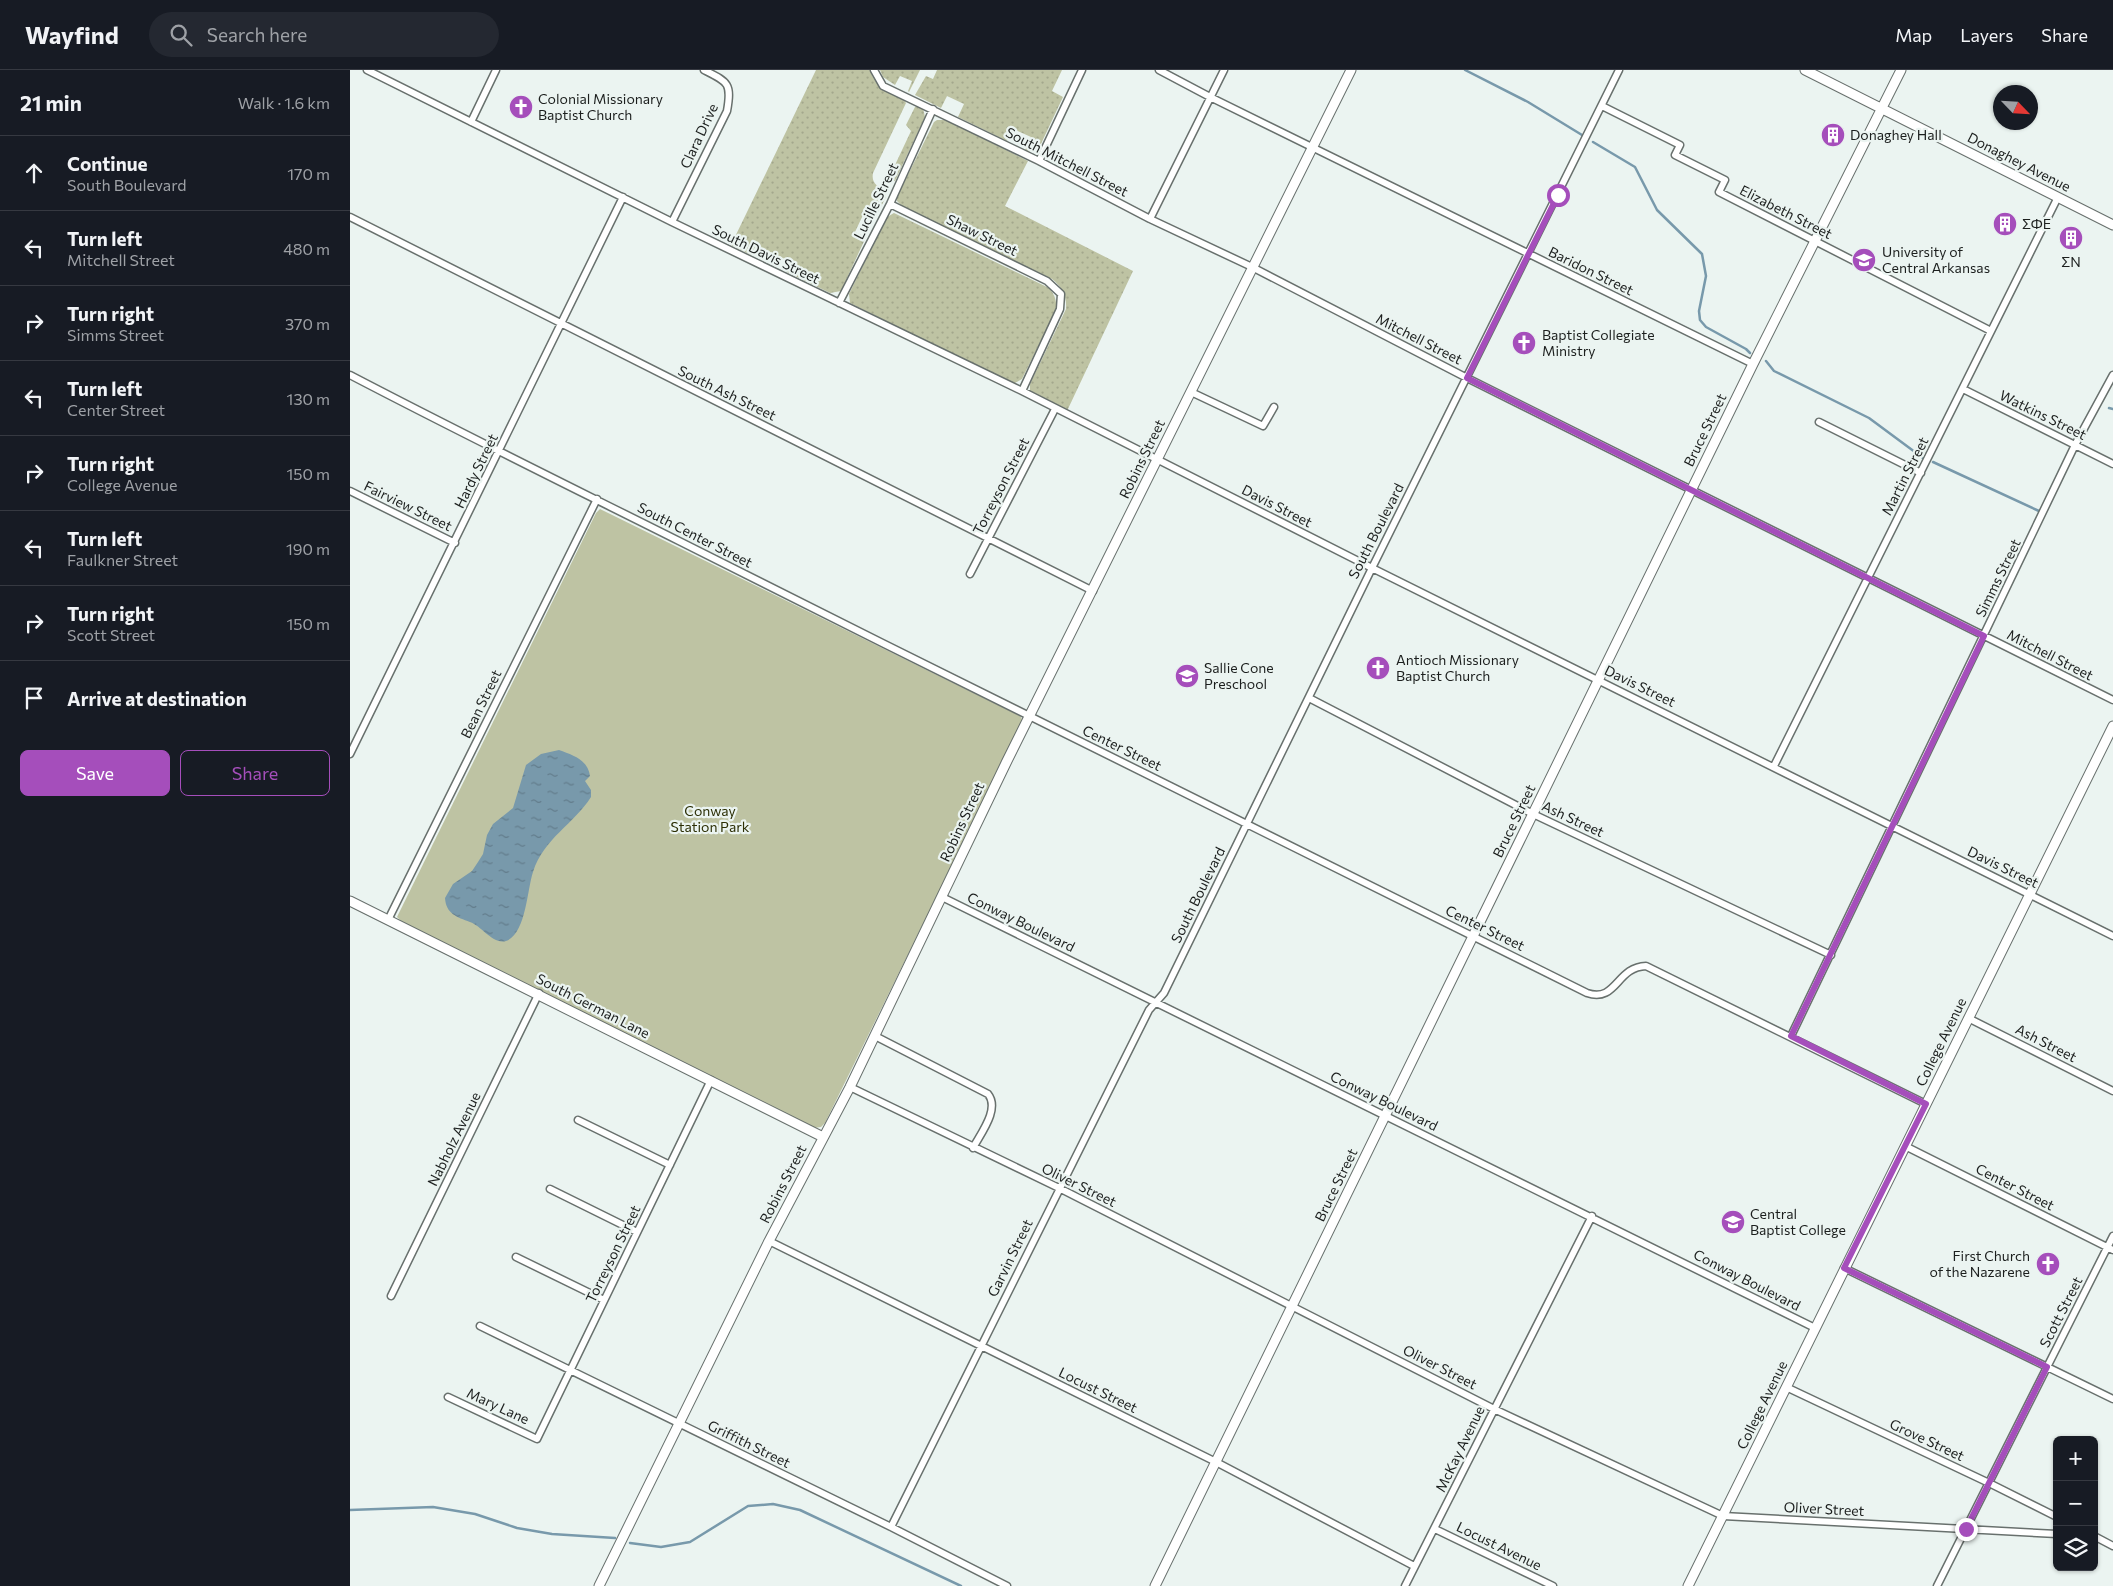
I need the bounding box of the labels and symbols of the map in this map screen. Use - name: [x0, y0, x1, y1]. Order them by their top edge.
- north arrow: [1993, 85, 2038, 130]
- place label: Colonial Missionary Baptist Church: [538, 90, 663, 123]
- church icon: Colonial Missionary Baptist Church: [508, 94, 534, 120]
- street label: Clara Drive: [676, 101, 721, 171]
- building icon: Donaghey Hall: [1820, 122, 1846, 148]
- street label: South Mitchell Street: [1003, 123, 1132, 200]
- place label: Donaghey Hall: [1850, 126, 1942, 143]
- street label: Donaghey Avenue: [1965, 128, 2074, 195]
- street label: Lucille Street: [850, 159, 902, 242]
- street label: Elizabeth Street: [1737, 181, 1835, 242]
- route start: [1547, 184, 1570, 207]
- street label: Shaw Street: [944, 210, 1021, 259]
- building icon: ΣΦΕ: [1992, 211, 2018, 237]
- place label: ΣΦΕ: [2022, 215, 2051, 232]
- street label: South Davis Street: [710, 220, 823, 287]
- building icon: ΣΝ: [2058, 225, 2084, 251]
- street label: Baridon Street: [1546, 243, 1637, 299]
- place label: University of Central Arkansas: [1882, 243, 1990, 276]
- school or university icon: University of Central Arkansas: [1851, 247, 1877, 273]
- place label: ΣΝ: [2061, 253, 2081, 270]
- street label: Mitchell Street: [1373, 310, 1465, 368]
- place label: Baptist Collegiate Ministry: [1542, 326, 1655, 359]
- church icon: Baptist Collegiate Ministry: [1511, 330, 1537, 356]
- street label: South Ash Street: [675, 361, 779, 424]
- street label: Watkins Street: [1997, 386, 2090, 443]
- street label: Bruce Street: [1680, 390, 1730, 469]
- street label: Robins Street: [1115, 416, 1168, 501]
- street label: Hardy Street: [450, 431, 501, 511]
- street label: Martin Street: [1878, 433, 1932, 518]
- street label: Torreyson Street: [969, 434, 1032, 537]
- street label: Fairview Street: [361, 477, 455, 534]
- street label: South Boulevard: [1344, 480, 1407, 581]
- street label: Davis Street: [1239, 481, 1316, 531]
- street label: South Center Street: [635, 498, 756, 571]
- street label: Simms Street: [1971, 536, 2024, 620]
- street label: Mitchell Street: [2004, 626, 2096, 684]
- place label: Antioch Missionary Baptist Church: [1396, 651, 1519, 684]
- church icon: Antioch Missionary Baptist Church: [1365, 655, 1391, 681]
- place label: Sallie Cone Preschool: [1204, 659, 1274, 692]
- street label: Davis Street: [1602, 661, 1679, 710]
- school or university icon: Sallie Cone Preschool: [1174, 663, 1200, 689]
- street label: Bean Street: [457, 667, 505, 741]
- street label: Center Street: [1080, 721, 1165, 774]
- street label: Robins Street: [936, 779, 987, 864]
- street label: Bruce Street: [1489, 781, 1539, 860]
- street label: Ash Street: [1540, 797, 1607, 840]
- park label: Conway Station Park: [671, 802, 750, 835]
- street label: Davis Street: [1965, 842, 2042, 891]
- street label: South Boulevard: [1167, 844, 1228, 946]
- street label: Conway Boulevard: [965, 888, 1078, 955]
- street label: Center Street: [1443, 901, 1528, 954]
- street label: South German Lane: [534, 970, 653, 1042]
- street label: College Avenue: [1912, 995, 1969, 1089]
- street label: Ash Street: [2013, 1020, 2080, 1065]
- street label: Conway Boulevard: [1328, 1067, 1441, 1134]
- street label: Nabholz Avenue: [423, 1089, 484, 1189]
- street label: Robins Street: [756, 1141, 810, 1226]
- street label: Bruce Street: [1311, 1145, 1361, 1224]
- street label: Oliver Street: [1039, 1159, 1119, 1210]
- street label: Center Street: [1973, 1159, 2058, 1214]
- street label: Torreyson Street: [582, 1202, 644, 1305]
- place label: Central Baptist College: [1750, 1205, 1846, 1238]
- school or university icon: Central Baptist College: [1720, 1209, 1746, 1235]
- street label: Garvin Street: [983, 1216, 1036, 1299]
- street label: Conway Boulevard: [1691, 1245, 1804, 1314]
- place label: First Church of the Nazarene: [1929, 1247, 2030, 1280]
- church icon: First Church of the Nazarene: [2035, 1251, 2061, 1277]
- street label: Scott Street: [2035, 1273, 2086, 1350]
- street label: Oliver Street: [1400, 1341, 1480, 1393]
- street label: College Avenue: [1733, 1358, 1790, 1452]
- street label: Locust Street: [1056, 1363, 1141, 1416]
- street label: Mary Lane: [464, 1384, 532, 1427]
- street label: McKay Avenue: [1431, 1403, 1488, 1495]
- street label: Grove Street: [1887, 1415, 1967, 1464]
- street label: Griffith Street: [705, 1416, 794, 1471]
- street label: Oliver Street: [1783, 1498, 1865, 1519]
- street label: Locust Avenue: [1454, 1518, 1545, 1573]
- route end: [1955, 1518, 1978, 1541]

